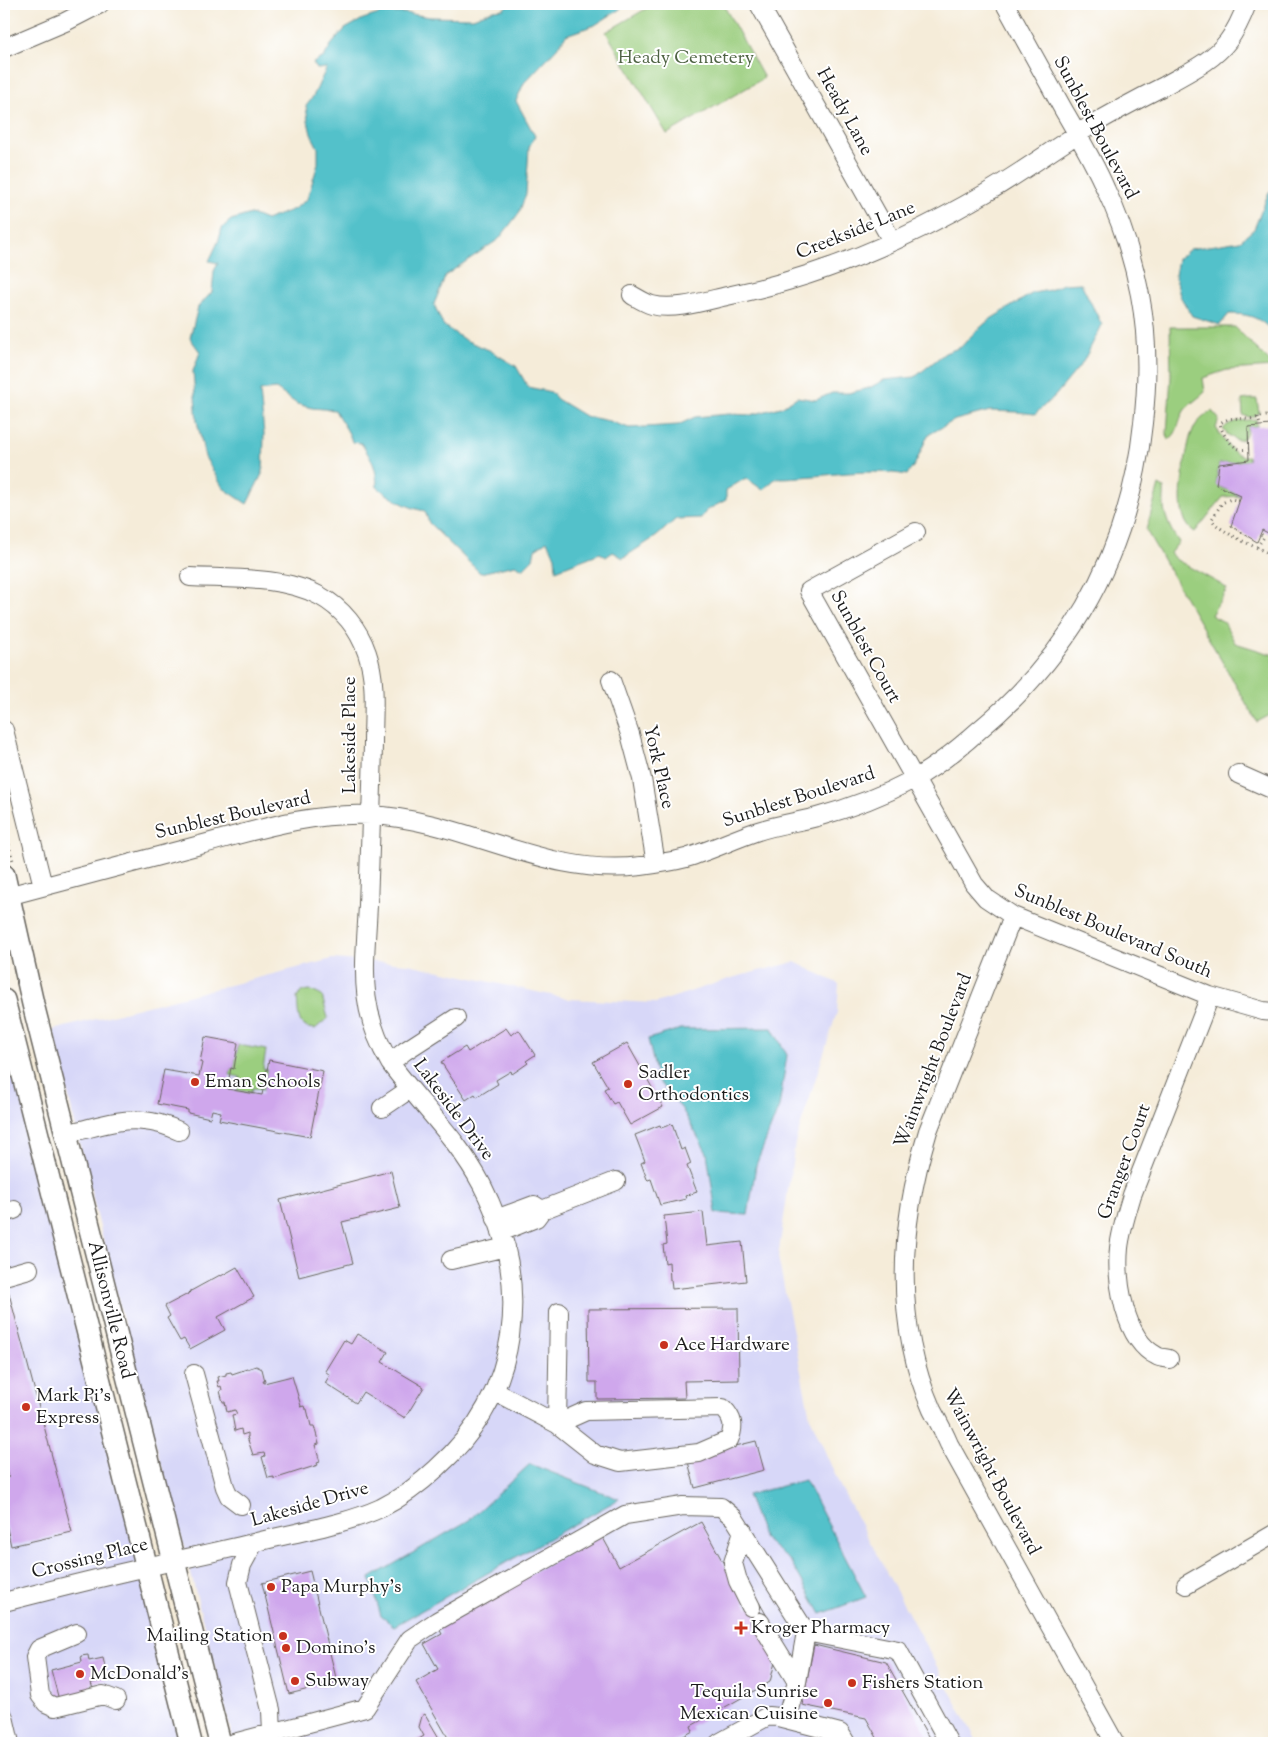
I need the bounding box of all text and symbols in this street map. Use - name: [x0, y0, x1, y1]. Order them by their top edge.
- park label: Heady Cemetery: [618, 45, 755, 72]
- street label: Sunblest Boulevard: [1046, 52, 1144, 205]
- street label: Heady Lane: [809, 63, 879, 161]
- street label: Creekside Lane: [792, 195, 920, 267]
- street label: Sunblest Court: [823, 586, 907, 709]
- street label: Lakeside Place: [337, 676, 364, 794]
- street label: York Place: [635, 722, 681, 812]
- street label: Sunblest Boulevard: [719, 761, 879, 835]
- street label: Sunblest Boulevard: [153, 785, 314, 847]
- street label: Sunblest Boulevard South: [1010, 878, 1216, 986]
- street label: Wainwright Boulevard: [888, 969, 980, 1152]
- street label: Lakeside Drive: [406, 1054, 500, 1167]
- place label: Sadler Orthodontics: [638, 1060, 749, 1109]
- place label: Eman Schools: [205, 1069, 320, 1096]
- marker: Eman Schools: [189, 1076, 201, 1088]
- marker: Sadler Orthodontics: [622, 1078, 634, 1090]
- street label: Granger Court: [1092, 1100, 1159, 1224]
- street label: Allisonville Road: [80, 1238, 140, 1382]
- place label: Ace Hardware: [674, 1332, 790, 1359]
- marker: Ace Hardware: [658, 1339, 670, 1351]
- place label: Mark Pi's Express: [36, 1383, 111, 1432]
- street label: Wainwright Boulevard: [936, 1384, 1047, 1560]
- marker: Mark Pi's Express: [20, 1401, 32, 1413]
- street label: Lakeside Drive: [248, 1475, 372, 1535]
- street label: Crossing Place: [29, 1531, 151, 1587]
- place label: Papa Murphy's: [281, 1574, 401, 1601]
- marker: Papa Murphy's: [265, 1581, 277, 1593]
- place label: Kroger Pharmacy: [751, 1615, 891, 1642]
- marker: Kroger Pharmacy: [735, 1622, 747, 1634]
- place label: Mailing Station: [147, 1623, 273, 1650]
- marker: Mailing Station: [277, 1630, 289, 1642]
- place label: Domino's: [296, 1635, 375, 1662]
- marker: Domino's: [280, 1642, 292, 1654]
- place label: McDonald's: [90, 1661, 189, 1688]
- marker: McDonald's: [74, 1668, 86, 1680]
- place label: Subway: [305, 1668, 370, 1695]
- place label: Fishers Station: [862, 1670, 983, 1697]
- marker: Subway: [289, 1675, 301, 1687]
- marker: Fishers Station: [846, 1677, 858, 1689]
- place label: Tequila Sunrise Mexican Cuisine: [680, 1679, 818, 1728]
- marker: Tequila Sunrise Mexican Cuisine: [822, 1697, 834, 1709]

